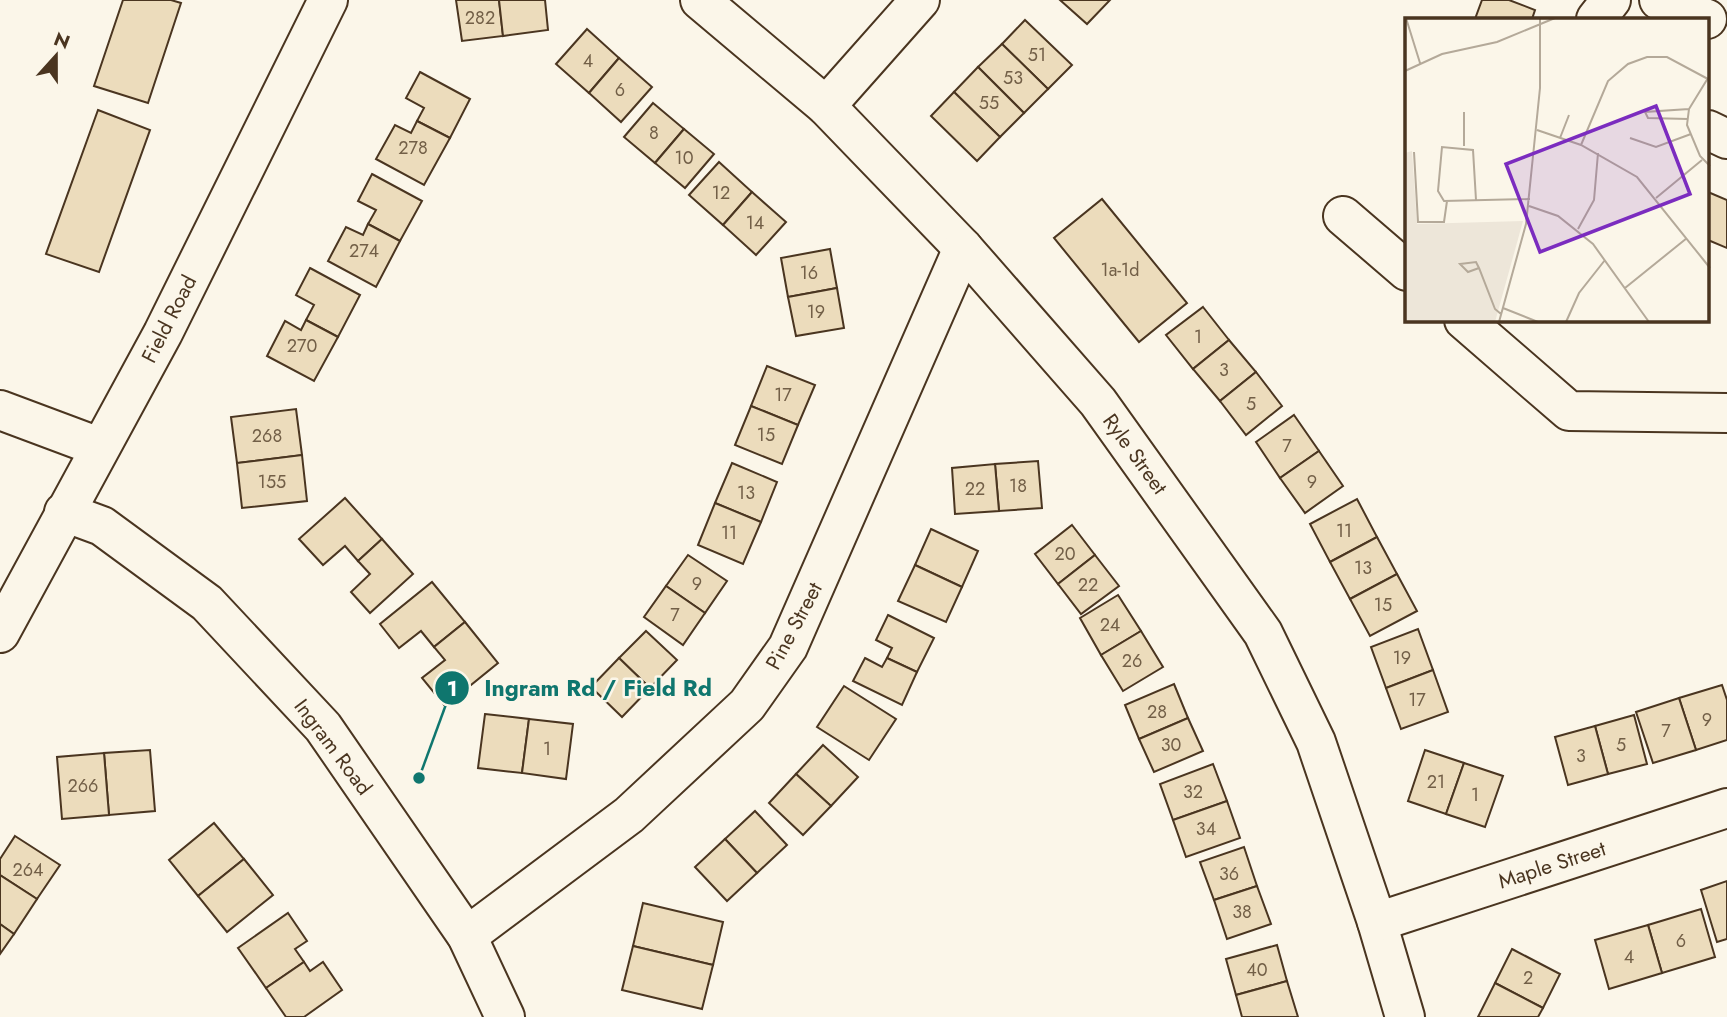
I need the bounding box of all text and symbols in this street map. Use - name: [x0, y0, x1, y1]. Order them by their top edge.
- house number: 282: [465, 5, 495, 31]
- inset map: [1405, 18, 1710, 322]
- north arrow: [21, 21, 91, 91]
- text: N: [50, 25, 74, 56]
- house number: 51: [1028, 42, 1046, 68]
- house number: 4: [583, 48, 593, 74]
- house number: 53: [1003, 65, 1023, 91]
- house number: 6: [615, 77, 625, 103]
- house number: 55: [979, 90, 999, 116]
- house number: 8: [649, 120, 659, 146]
- house number: 278: [398, 135, 428, 161]
- house number: 10: [675, 145, 694, 171]
- house number: 12: [712, 180, 730, 206]
- house number: 14: [746, 210, 764, 236]
- house number: 274: [349, 238, 379, 264]
- house number: 1a-1d: [1101, 257, 1139, 283]
- house number: 16: [800, 260, 818, 286]
- street label: Field Road: [134, 270, 204, 368]
- house number: 19: [807, 299, 825, 325]
- house number: 1: [1194, 324, 1202, 350]
- house number: 270: [287, 333, 317, 359]
- house number: 3: [1219, 357, 1229, 383]
- house number: 17: [774, 382, 792, 408]
- house number: 5: [1246, 391, 1256, 417]
- street label: Ryle Street: [1096, 408, 1174, 500]
- house number: 15: [757, 422, 775, 448]
- house number: 268: [252, 423, 282, 449]
- house number: 7: [1282, 433, 1292, 459]
- house number: 155: [258, 469, 286, 495]
- house number: 9: [1307, 469, 1317, 495]
- house number: 18: [1009, 473, 1027, 499]
- house number: 22: [965, 476, 985, 502]
- house number: 13: [737, 480, 755, 506]
- house number: 11: [1336, 518, 1352, 544]
- house number: 11: [721, 520, 737, 546]
- house number: 20: [1054, 541, 1076, 567]
- house number: 13: [1354, 555, 1372, 581]
- house number: 9: [692, 571, 702, 597]
- house number: 22: [1078, 572, 1098, 598]
- street label: Pine Street: [758, 577, 830, 675]
- house number: 15: [1374, 592, 1392, 618]
- house number: 7: [670, 602, 680, 628]
- house number: 24: [1100, 612, 1120, 638]
- house number: 19: [1393, 645, 1411, 671]
- house number: 26: [1122, 648, 1142, 674]
- callout: Ingram Rd / Field Rd: [435, 666, 726, 710]
- text: Ingram Rd / Field Rd: [484, 671, 712, 705]
- text: 1: [447, 674, 457, 704]
- house number: 17: [1408, 687, 1426, 713]
- street label: Ingram Road: [287, 693, 379, 801]
- house number: 28: [1147, 699, 1167, 725]
- house number: 9: [1702, 707, 1712, 733]
- house number: 7: [1661, 718, 1671, 744]
- house number: 30: [1161, 732, 1182, 758]
- house number: 5: [1616, 732, 1626, 758]
- house number: 1: [543, 736, 551, 762]
- house number: 3: [1576, 743, 1586, 769]
- house number: 21: [1427, 769, 1445, 795]
- house number: 266: [68, 773, 98, 799]
- house number: 32: [1183, 779, 1203, 805]
- house number: 1: [1471, 782, 1479, 808]
- house number: 34: [1196, 816, 1216, 842]
- street label: Maple Street: [1495, 834, 1609, 896]
- house number: 264: [12, 857, 44, 883]
- house number: 36: [1219, 861, 1239, 887]
- house number: 38: [1232, 899, 1252, 925]
- house number: 6: [1676, 928, 1686, 954]
- house number: 4: [1624, 944, 1634, 970]
- house number: 40: [1246, 957, 1268, 983]
- house number: 2: [1523, 965, 1533, 991]

